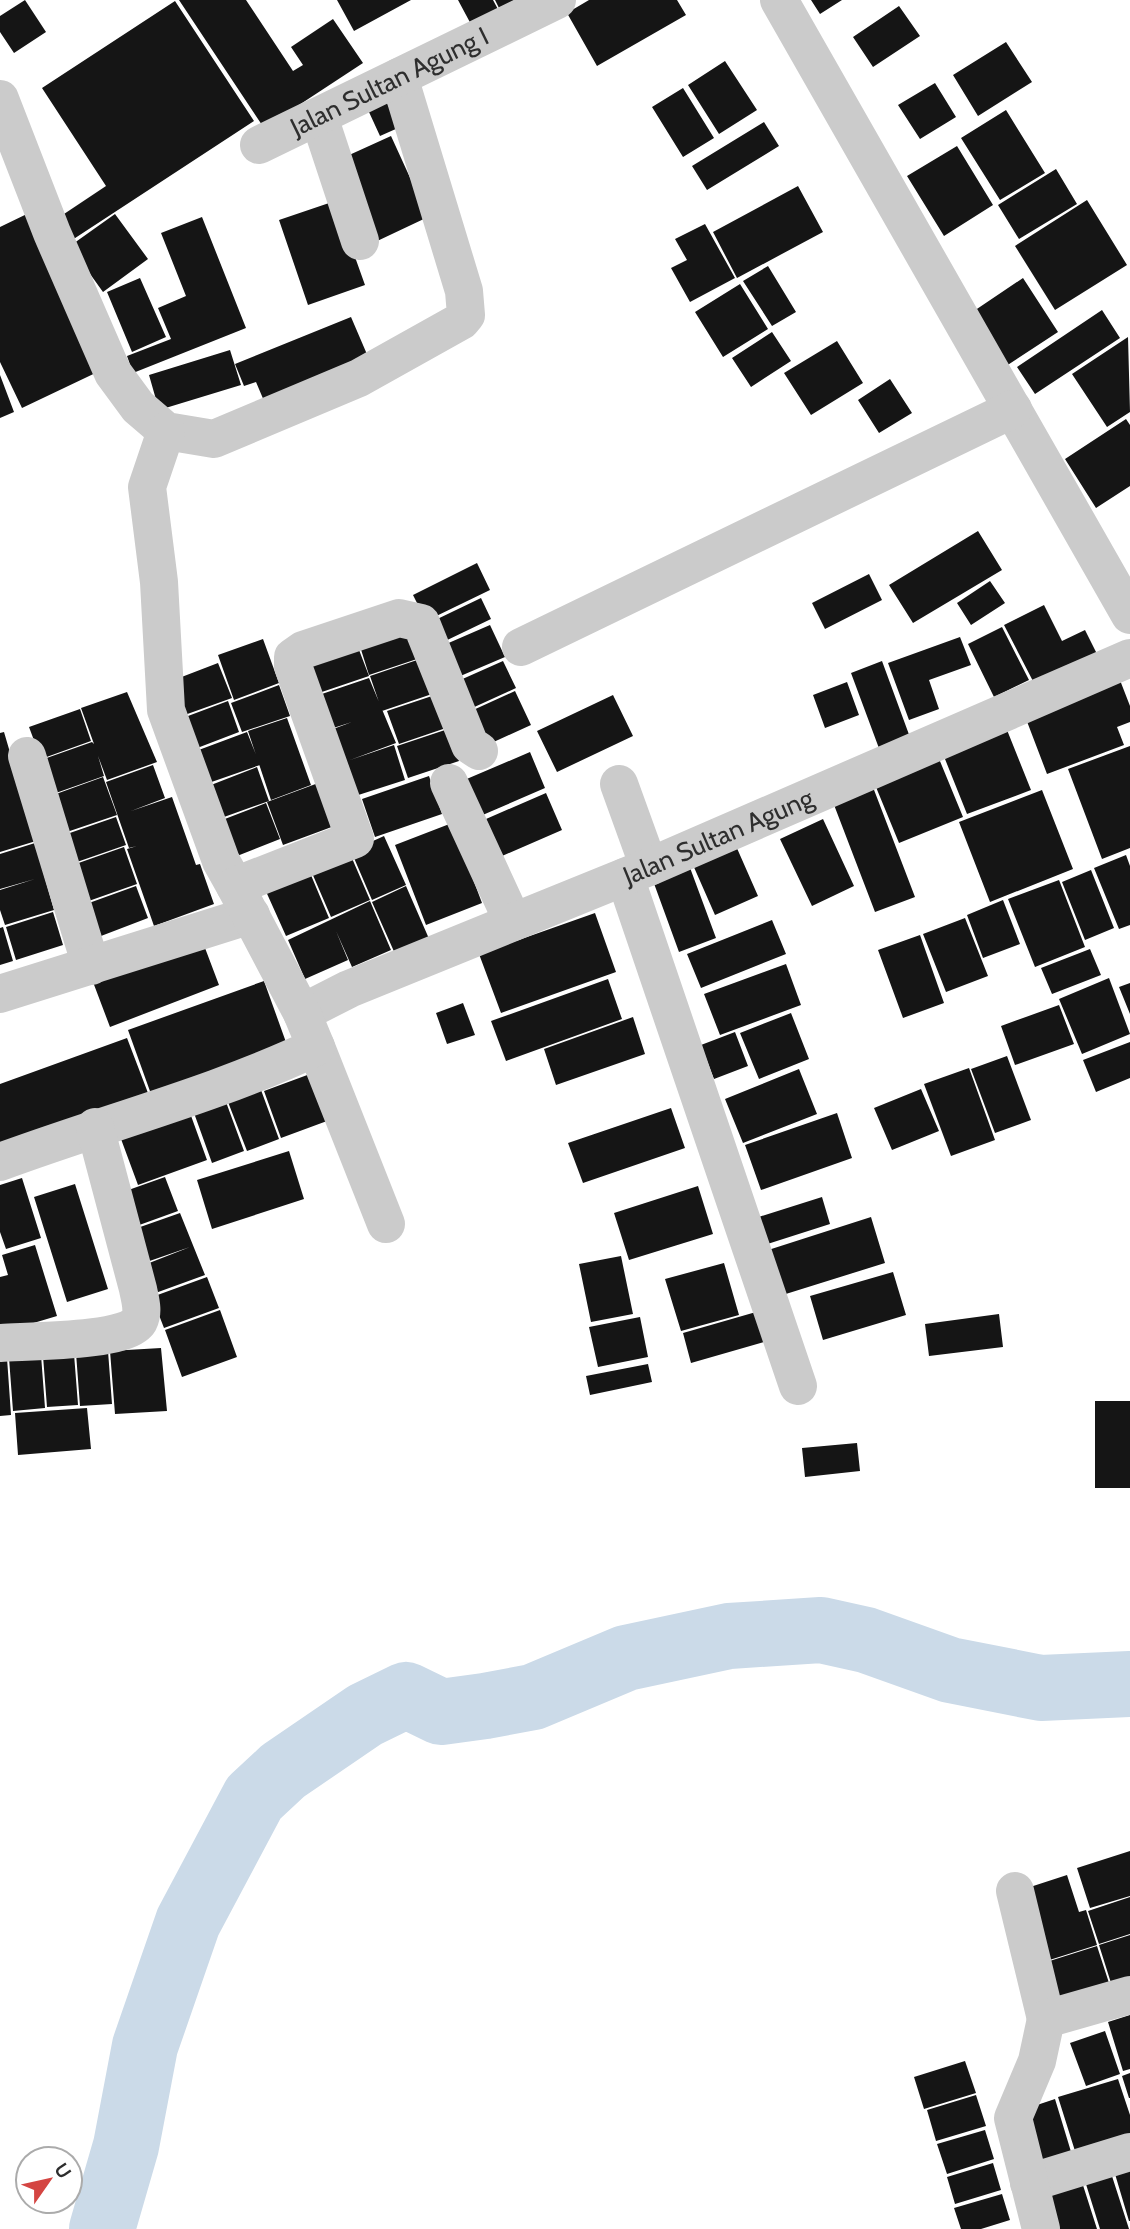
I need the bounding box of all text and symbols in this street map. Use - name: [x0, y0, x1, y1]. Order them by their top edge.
- street label: Jalan Sultan Agung I: [284, 20, 494, 144]
- street label: Jalan Sultan Agung: [617, 781, 819, 892]
- north arrow: [14, 2145, 84, 2215]
- text: U: [49, 2159, 76, 2183]

